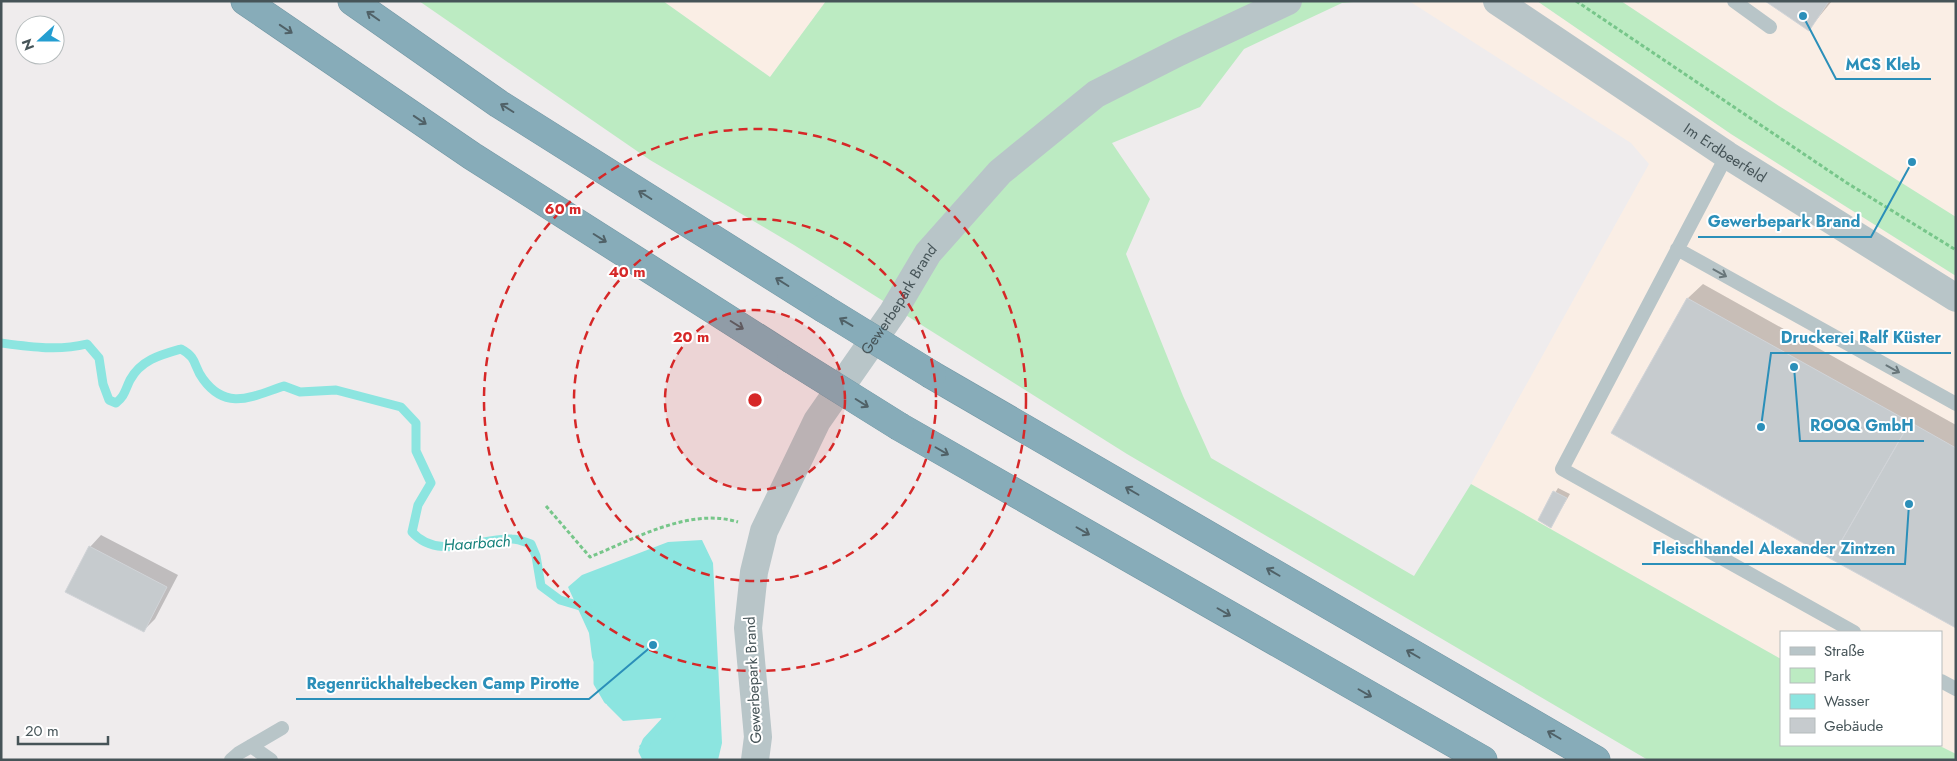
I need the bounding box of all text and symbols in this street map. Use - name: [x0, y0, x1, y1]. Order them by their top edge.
- one-way arrow: [367, 11, 381, 21]
- north arrow: [15, 15, 65, 65]
- one-way arrow: [278, 24, 292, 34]
- text: N: [17, 36, 39, 53]
- callout: MCS Kleb: [1836, 48, 1931, 79]
- text: MCS Kleb: [1846, 53, 1921, 76]
- one-way arrow: [501, 103, 515, 113]
- one-way arrow: [413, 115, 427, 126]
- street label: Im Erdbeerfeld: [1679, 118, 1771, 188]
- one-way arrow: [638, 190, 652, 200]
- text: 60 m: [545, 198, 581, 220]
- callout: Gewerbepark Brand: [1698, 206, 1871, 237]
- text: Gewerbepark Brand: [1708, 210, 1860, 233]
- one-way arrow: [593, 232, 607, 243]
- street label: Gewerbepark Brand: [855, 239, 942, 359]
- text: 40 m: [608, 261, 646, 283]
- one-way arrow: [1712, 269, 1727, 278]
- one-way arrow: [775, 277, 789, 287]
- one-way arrow: [839, 317, 853, 327]
- one-way arrow: [730, 320, 744, 330]
- callout: Druckerei Ralf Küster: [1771, 322, 1951, 353]
- text: 20 m: [673, 326, 709, 348]
- text: Druckerei Ralf Küster: [1781, 326, 1942, 349]
- one-way arrow: [1885, 364, 1899, 374]
- centre of rings: [746, 391, 764, 409]
- one-way arrow: [855, 399, 869, 409]
- callout: ROOQ GmbH: [1800, 410, 1924, 441]
- text: ROOQ GmbH: [1810, 414, 1914, 437]
- one-way arrow: [935, 446, 949, 456]
- one-way arrow: [1126, 485, 1140, 495]
- one-way arrow: [1076, 527, 1090, 537]
- water label: Haarbach: [443, 529, 511, 557]
- callout: Fleischhandel Alexander Zintzen: [1642, 533, 1905, 564]
- text: Fleischhandel Alexander Zintzen: [1652, 537, 1896, 560]
- one-way arrow: [1266, 567, 1280, 577]
- one-way arrow: [1217, 607, 1232, 617]
- street label: Gewerbepark Brand: [739, 616, 767, 744]
- legend: [1780, 631, 1942, 746]
- text: Straße: [1824, 640, 1865, 662]
- one-way arrow: [1407, 648, 1421, 658]
- text: Park: [1824, 665, 1851, 687]
- callout: Regenrückhaltebecken Camp Pirotte: [296, 668, 589, 699]
- text: Regenrückhaltebecken Camp Pirotte: [306, 672, 580, 695]
- one-way arrow: [1358, 688, 1372, 698]
- text: Wasser: [1824, 690, 1870, 712]
- scale bar: [18, 714, 108, 746]
- text: Gebäude: [1824, 715, 1884, 737]
- text: 20 m: [25, 720, 59, 742]
- one-way arrow: [1547, 730, 1562, 740]

